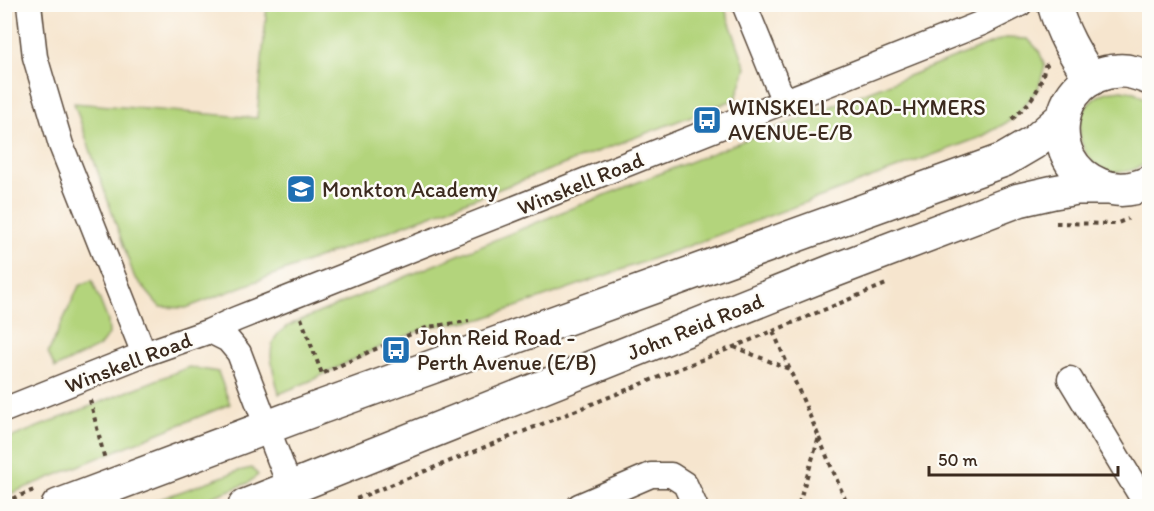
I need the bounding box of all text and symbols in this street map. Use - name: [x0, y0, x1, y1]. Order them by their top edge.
- place label: WINSKELL ROAD-HYMERS AVENUE-E/B: [728, 94, 986, 146]
- bus stop icon: WINSKELL ROAD-HYMERS AVENUE-E/B: [691, 104, 723, 136]
- street label: Winskell Road: [513, 146, 647, 221]
- school or university icon: Monkton Academy: [285, 173, 317, 205]
- place label: Monkton Academy: [322, 176, 499, 203]
- street label: John Reid Road: [623, 287, 767, 366]
- place label: John Reid Road - Perth Avenue (E/B): [417, 324, 597, 376]
- street label: Winskell Road: [61, 326, 195, 399]
- bus stop icon: John Reid Road - Perth Avenue (E/B): [380, 334, 412, 366]
- scale bar: [929, 439, 1118, 477]
- text: 50 m: [938, 449, 978, 471]

